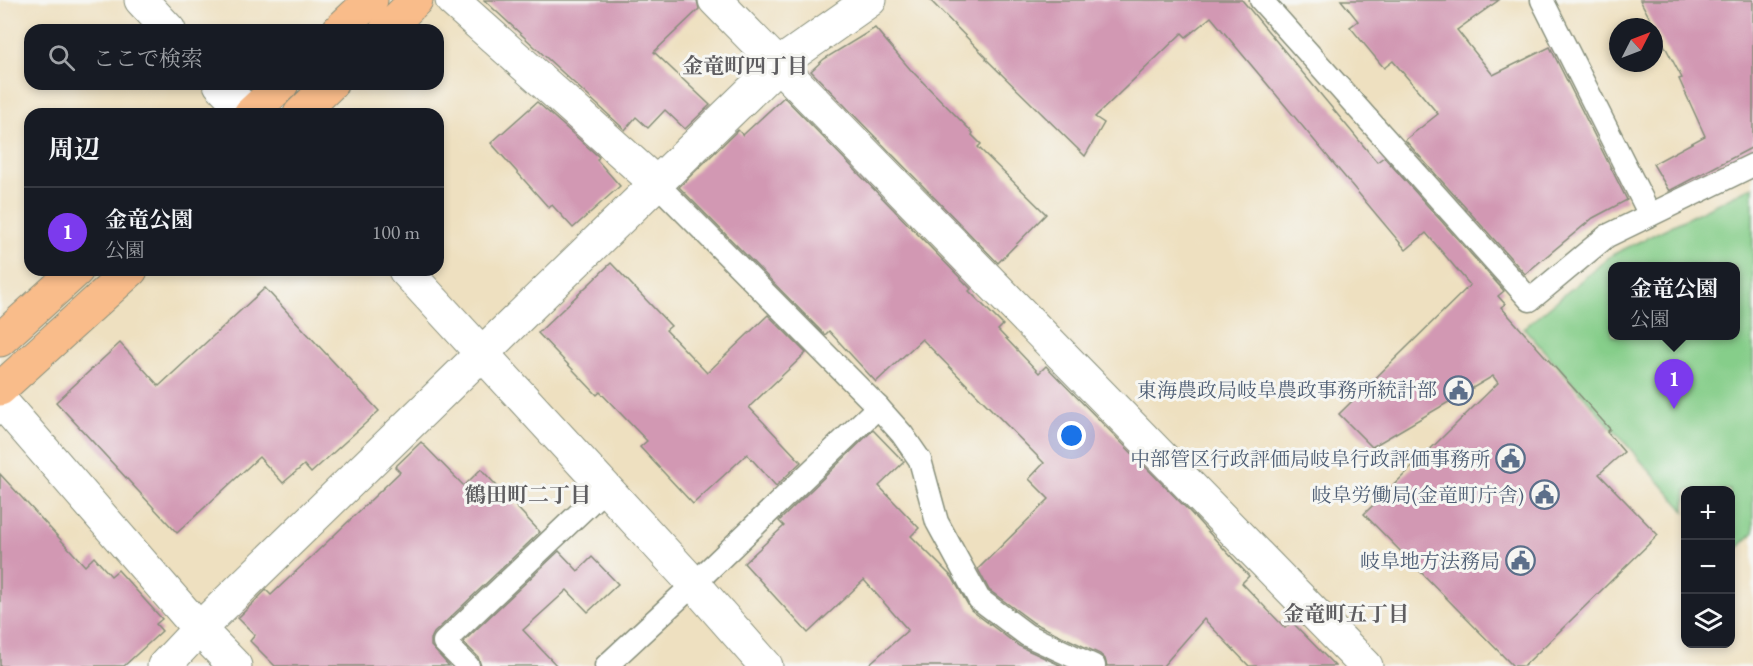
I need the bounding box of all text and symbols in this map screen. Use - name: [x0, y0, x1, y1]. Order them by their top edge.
- north arrow: [1609, 18, 1663, 72]
- search box: [24, 24, 444, 90]
- icon: search: [45, 41, 78, 74]
- text: ここで検索: [93, 44, 203, 73]
- district label: 金竜町四丁目: [682, 52, 808, 79]
- text: 周辺: [48, 132, 100, 166]
- text: 金竜公園: [105, 205, 193, 234]
- text: 1: [62, 219, 73, 245]
- text: 100 m: [372, 219, 420, 245]
- text: 公園: [105, 237, 145, 263]
- popup: [1608, 262, 1740, 340]
- text: 金竜公園: [1630, 274, 1718, 303]
- text: 公園: [1630, 306, 1670, 332]
- pin: 1: [1654, 360, 1694, 409]
- public building icon: 東海農政局岐阜農政事務所統計部: [1442, 374, 1474, 406]
- place label: 東海農政局岐阜農政事務所統計部: [1137, 377, 1437, 403]
- your location: [1057, 421, 1086, 450]
- public building icon: 中部管区行政評価局岐阜行政評価事務所: [1495, 443, 1527, 475]
- place label: 中部管区行政評価局岐阜行政評価事務所: [1130, 446, 1490, 472]
- public building icon: 岐阜労働局(金竜町庁舎): [1529, 479, 1561, 511]
- district label: 鶴田町二丁目: [465, 481, 591, 508]
- place label: 岐阜労働局(金竜町庁舎): [1311, 482, 1524, 508]
- map controls: [1681, 486, 1735, 648]
- button: +: [1681, 486, 1735, 540]
- button: −: [1681, 540, 1735, 594]
- public building icon: 岐阜地方法務局: [1505, 545, 1537, 577]
- place label: 岐阜地方法務局: [1360, 548, 1500, 574]
- button: layers: [1681, 594, 1735, 648]
- district label: 金竜町五丁目: [1283, 600, 1409, 627]

